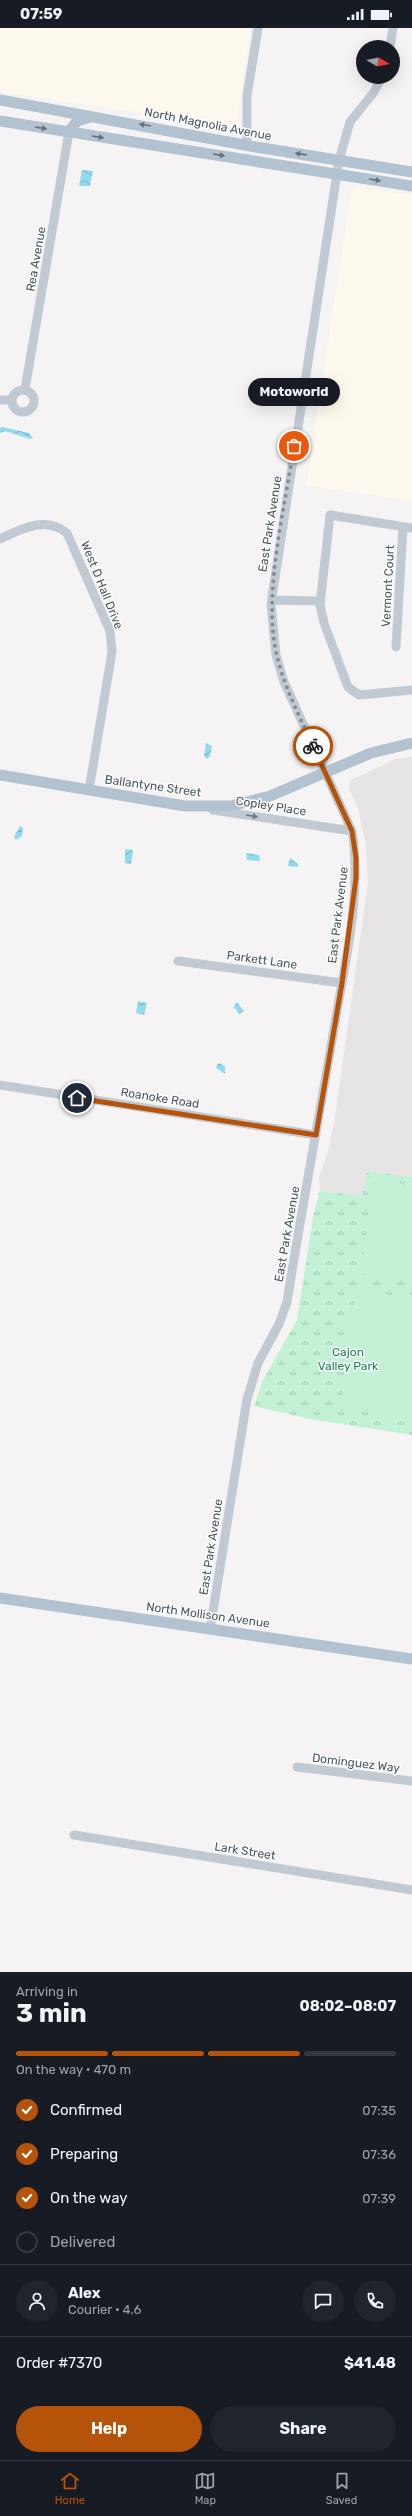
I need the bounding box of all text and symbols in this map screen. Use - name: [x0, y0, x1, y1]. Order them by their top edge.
- text: 07:59: [20, 5, 62, 23]
- north arrow: [356, 40, 400, 84]
- map controls: [356, 40, 400, 84]
- street label: North Magnolia Avenue: [143, 105, 273, 143]
- one-way arrow: [139, 122, 151, 128]
- one-way arrow: [35, 125, 48, 131]
- one-way arrow: [92, 134, 104, 140]
- one-way arrow: [295, 151, 307, 157]
- one-way arrow: [213, 152, 225, 158]
- one-way arrow: [369, 177, 381, 183]
- street label: Rea Avenue: [23, 225, 49, 293]
- callout: Motoworld: [248, 378, 340, 406]
- text: Motoworld: [260, 384, 328, 399]
- pin: [277, 429, 311, 463]
- icon: bag: [283, 435, 305, 457]
- street label: East Park Avenue: [255, 475, 285, 573]
- street label: West D Hall Drive: [78, 539, 126, 631]
- street label: Vermont Court: [379, 544, 397, 627]
- courier: [293, 726, 333, 766]
- icon: bike: [302, 735, 324, 757]
- street label: Ballantyne Street: [104, 772, 202, 800]
- street label: Copley Place: [235, 794, 308, 819]
- one-way arrow: [246, 813, 258, 819]
- street label: East Park Avenue: [325, 866, 351, 964]
- street label: Parkett Lane: [226, 948, 298, 972]
- pin: [60, 1081, 94, 1115]
- street label: Roanoke Road: [120, 1085, 200, 1111]
- icon: home: [66, 1087, 88, 1109]
- street label: East Park Avenue: [272, 1185, 302, 1283]
- park label: Cajon Valley Park: [318, 1345, 379, 1373]
- street label: East Park Avenue: [196, 1498, 226, 1596]
- street label: North Mollison Avenue: [145, 1599, 271, 1631]
- street label: Dominguez Way: [311, 1751, 401, 1775]
- street label: Lark Street: [213, 1839, 277, 1863]
- text: Arriving in: [16, 1984, 78, 1999]
- text: 08:02–08:07: [299, 1997, 396, 2015]
- text: 3 min: [16, 1998, 87, 2029]
- text: On the way · 470 m: [16, 2062, 131, 2077]
- icon: check: [16, 2099, 38, 2121]
- text: Confirmed: [50, 2101, 122, 2119]
- text: 07:35: [362, 2103, 396, 2118]
- icon: check: [16, 2143, 38, 2165]
- text: Preparing: [50, 2145, 118, 2163]
- text: 07:36: [362, 2147, 396, 2162]
- icon: check: [16, 2187, 38, 2209]
- text: On the way: [50, 2189, 128, 2207]
- text: 07:39: [362, 2191, 396, 2206]
- text: Delivered: [50, 2233, 115, 2251]
- button: person: [16, 2280, 58, 2322]
- button: chat: [302, 2280, 344, 2322]
- button: phone: [354, 2280, 396, 2322]
- text: Alex: [68, 2284, 101, 2302]
- text: Courier · 4.6: [68, 2302, 141, 2317]
- text: Order #7370: [16, 2354, 102, 2372]
- text: $41.48: [344, 2354, 396, 2372]
- button: Help: [16, 2406, 202, 2452]
- button: Share: [210, 2406, 396, 2452]
- tab: Home: [55, 2470, 85, 2507]
- tab: Map: [194, 2470, 216, 2507]
- tab: Saved: [326, 2470, 357, 2507]

